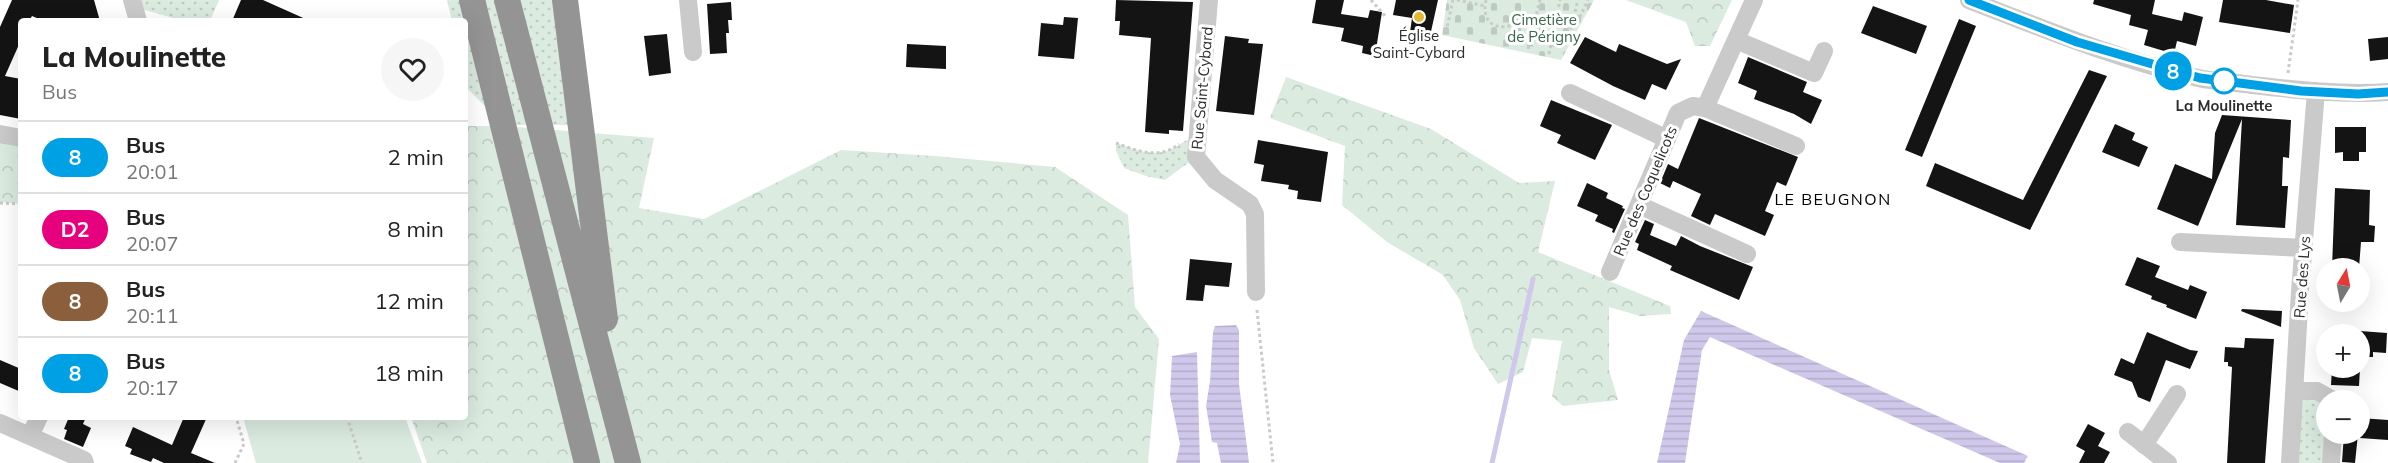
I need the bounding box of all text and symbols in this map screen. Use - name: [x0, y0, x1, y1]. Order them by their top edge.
- marker: Église Saint-Cybard: [1412, 10, 1426, 24]
- park label: Cimetière de Périgny: [1507, 10, 1581, 46]
- street label: Rue Saint-Cybard: [1187, 26, 1217, 150]
- place label: Église Saint-Cybard: [1373, 26, 1465, 62]
- button: heart: [381, 38, 444, 101]
- text: La Moulinette: [42, 39, 226, 74]
- line badge: 8: [2154, 52, 2192, 90]
- text: 8: [2167, 58, 2179, 84]
- marker: La Moulinette: [2211, 68, 2237, 94]
- text: Bus: [42, 79, 77, 104]
- place label: La Moulinette: [2176, 96, 2272, 115]
- street label: Rue des Coquelicots: [1609, 123, 1681, 259]
- text: Bus: [126, 131, 165, 159]
- text: 2 min: [388, 143, 444, 171]
- text: 8: [69, 144, 81, 170]
- text: 20:01: [126, 159, 179, 184]
- district label: LE BEUGNON: [1774, 189, 1892, 209]
- text: Bus: [126, 203, 165, 231]
- text: 8 min: [388, 215, 444, 243]
- text: D2: [61, 216, 89, 242]
- text: 20:07: [126, 231, 179, 256]
- street label: Rue des Lys: [2290, 235, 2314, 319]
- north arrow: [2316, 258, 2370, 312]
- map controls: [2316, 258, 2370, 444]
- text: Bus: [126, 275, 165, 303]
- text: 12 min: [374, 287, 444, 315]
- text: 8: [69, 288, 81, 314]
- text: 20:11: [126, 303, 179, 328]
- button: +: [2316, 324, 2370, 378]
- text: Bus: [126, 347, 165, 375]
- text: 18 min: [374, 359, 444, 387]
- text: 8: [69, 360, 81, 386]
- text: 20:17: [126, 375, 179, 400]
- button: −: [2316, 390, 2370, 444]

